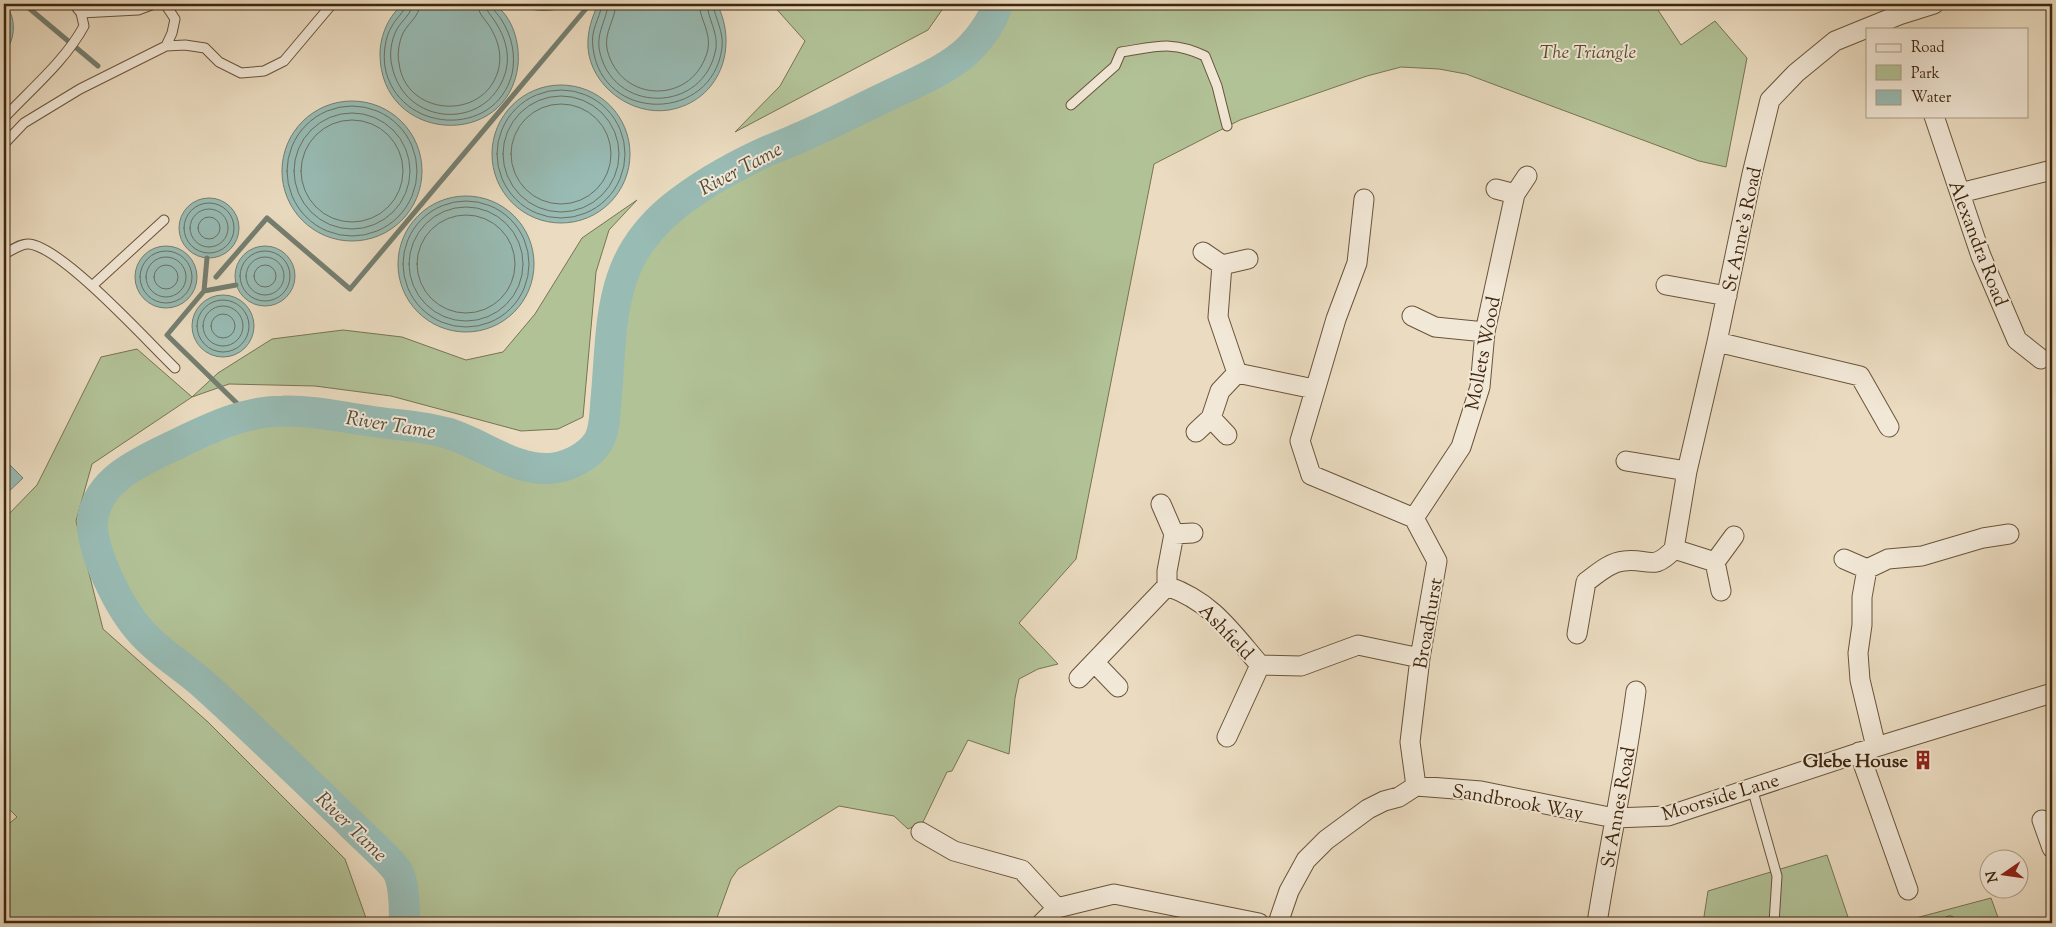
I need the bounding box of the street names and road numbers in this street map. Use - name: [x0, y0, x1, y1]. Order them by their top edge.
- street label: St Anne's Road: [1717, 164, 1770, 294]
- street label: Alexandra Road: [1940, 177, 2013, 311]
- street label: Mollets Wood: [1460, 294, 1509, 413]
- street label: Broadhurst: [1408, 575, 1451, 671]
- street label: Ashfield: [1192, 599, 1259, 667]
- street label: St Annes Road: [1596, 744, 1643, 870]
- street label: Moorside Lane: [1659, 768, 1783, 829]
- street label: Sandbrook Way: [1450, 779, 1586, 828]

